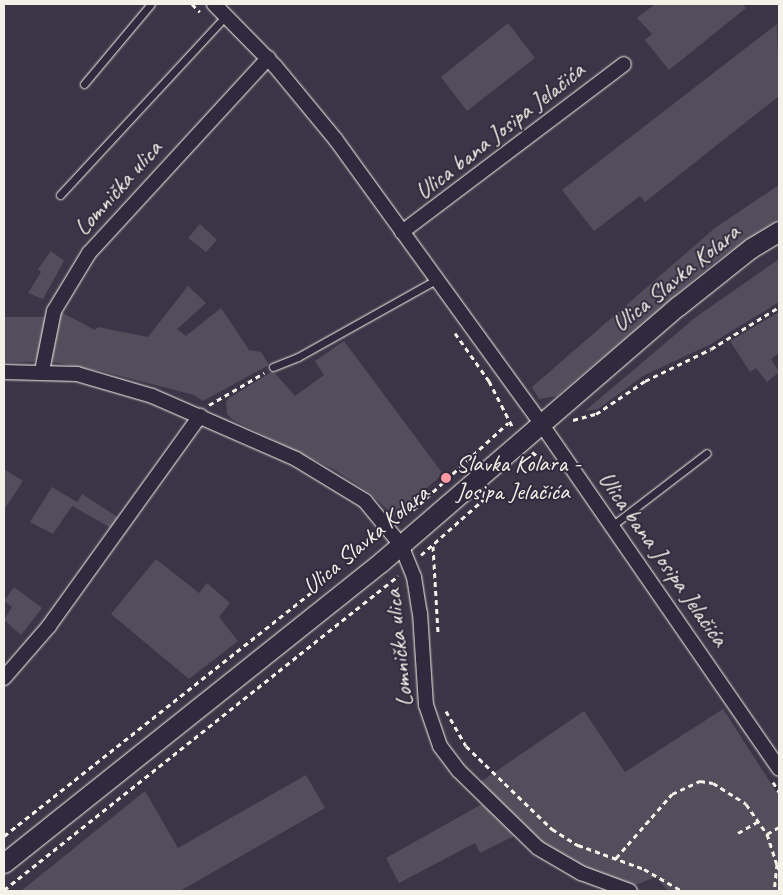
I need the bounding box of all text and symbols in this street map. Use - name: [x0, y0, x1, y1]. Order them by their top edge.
- street label: Ulica bana Josipa Jelačića: [410, 56, 590, 206]
- street label: Lomnička ulica: [68, 135, 168, 241]
- street label: Ulica Slavka Kolara: [607, 218, 745, 338]
- place label: Slavka Kolara - Josipa Jelačića: [456, 450, 580, 506]
- street label: Ulica bana Josipa Jelačića: [592, 467, 734, 651]
- marker: Slavka Kolara - Josipa Jelačića: [440, 472, 452, 484]
- street label: Ulica Slavka Kolara: [297, 479, 435, 601]
- street label: Lomnička ulica: [379, 588, 419, 708]

